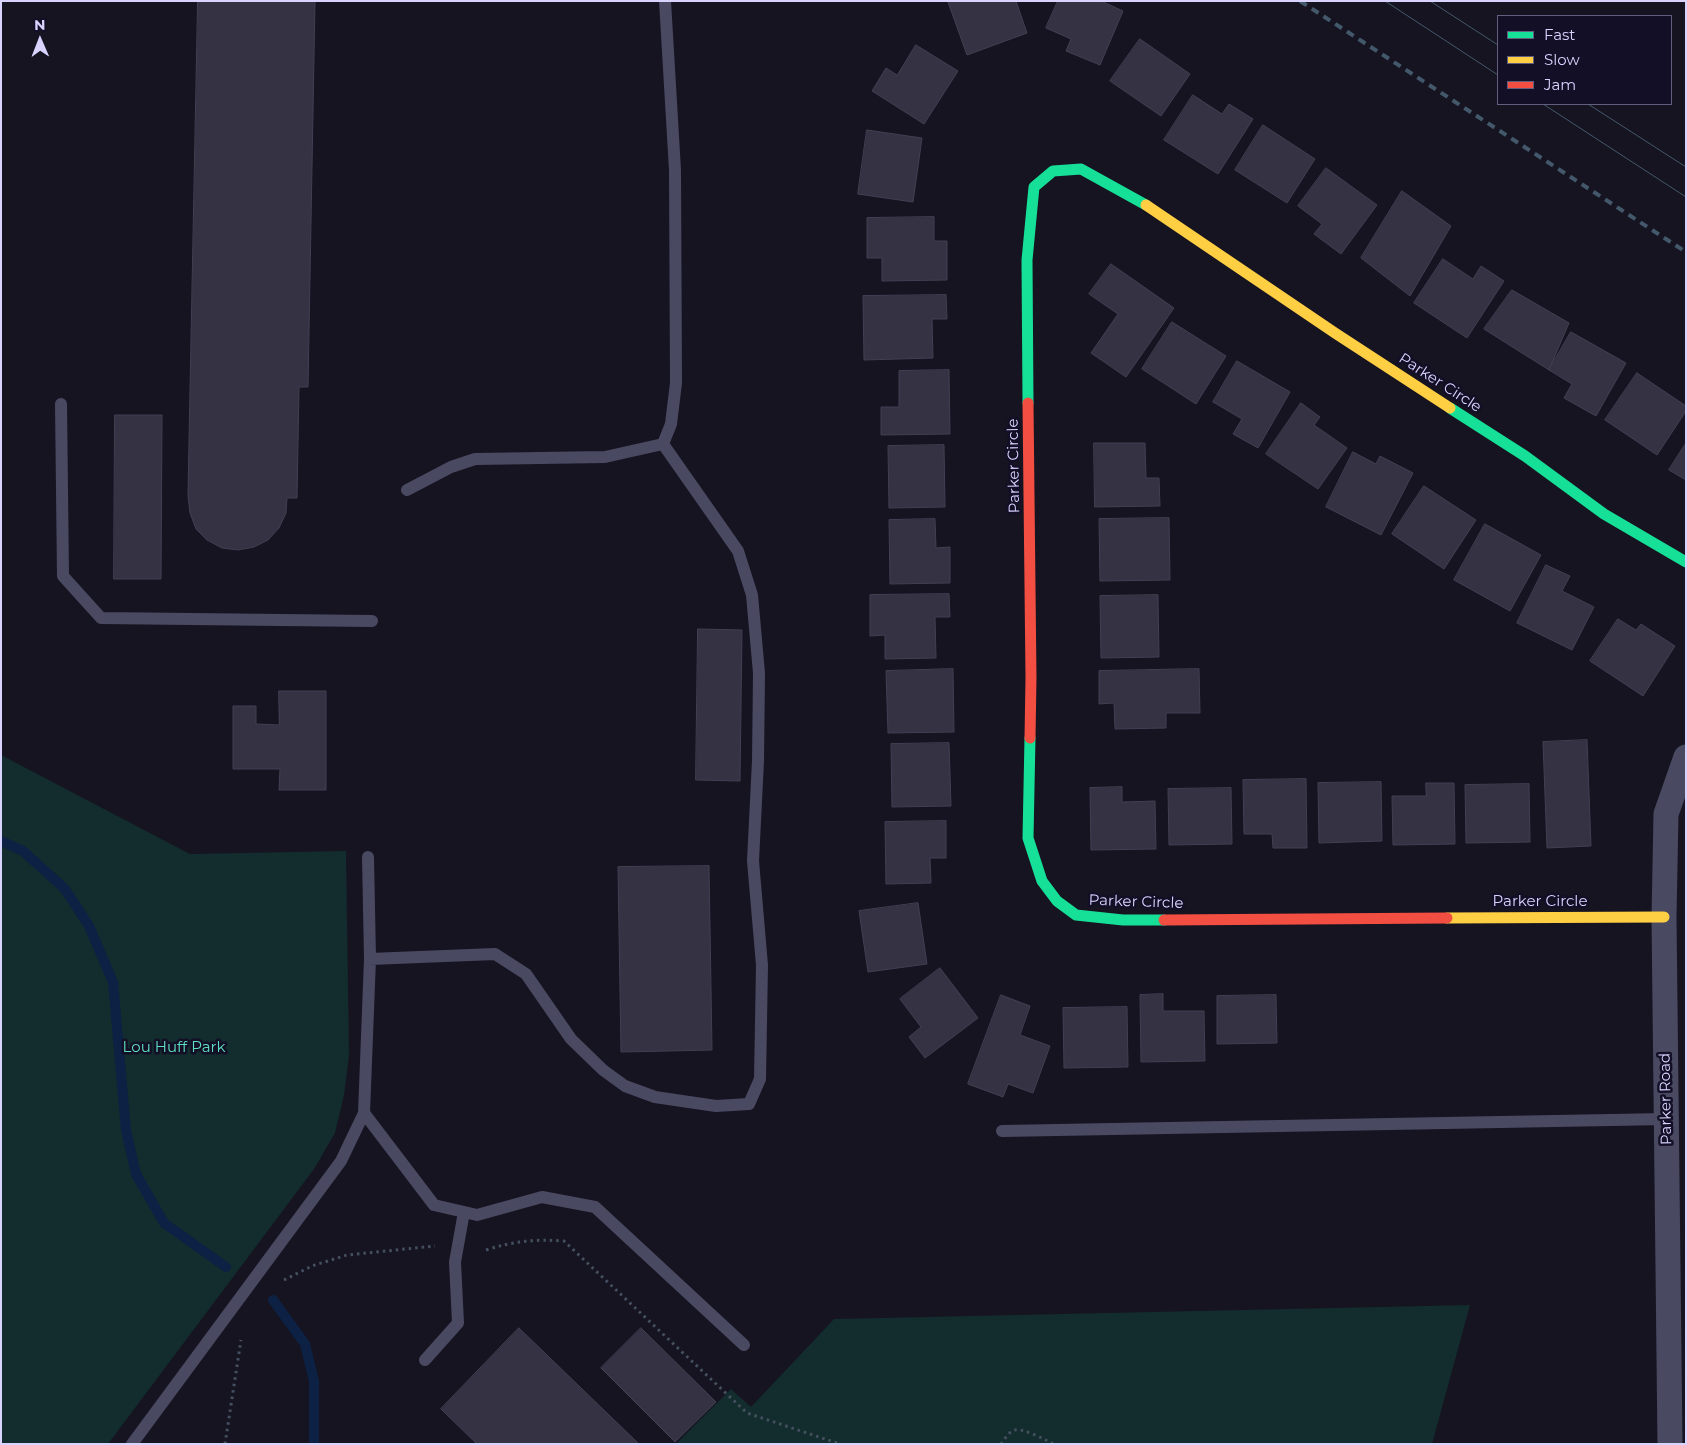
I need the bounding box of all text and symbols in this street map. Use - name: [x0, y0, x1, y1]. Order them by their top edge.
- north arrow: [15, 15, 65, 65]
- legend: [1497, 15, 1672, 105]
- text: N: [34, 16, 46, 34]
- text: Fast: [1544, 25, 1575, 44]
- text: Slow: [1544, 50, 1580, 69]
- text: Jam: [1544, 75, 1576, 94]
- street label: Parker Circle: [1395, 350, 1485, 416]
- street label: Parker Circle: [1004, 418, 1024, 514]
- street label: Parker Circle: [1088, 891, 1184, 913]
- street label: Parker Circle: [1493, 893, 1587, 911]
- park label: Lou Huff Park: [123, 1039, 225, 1057]
- street label: Parker Road: [1656, 1053, 1676, 1145]

